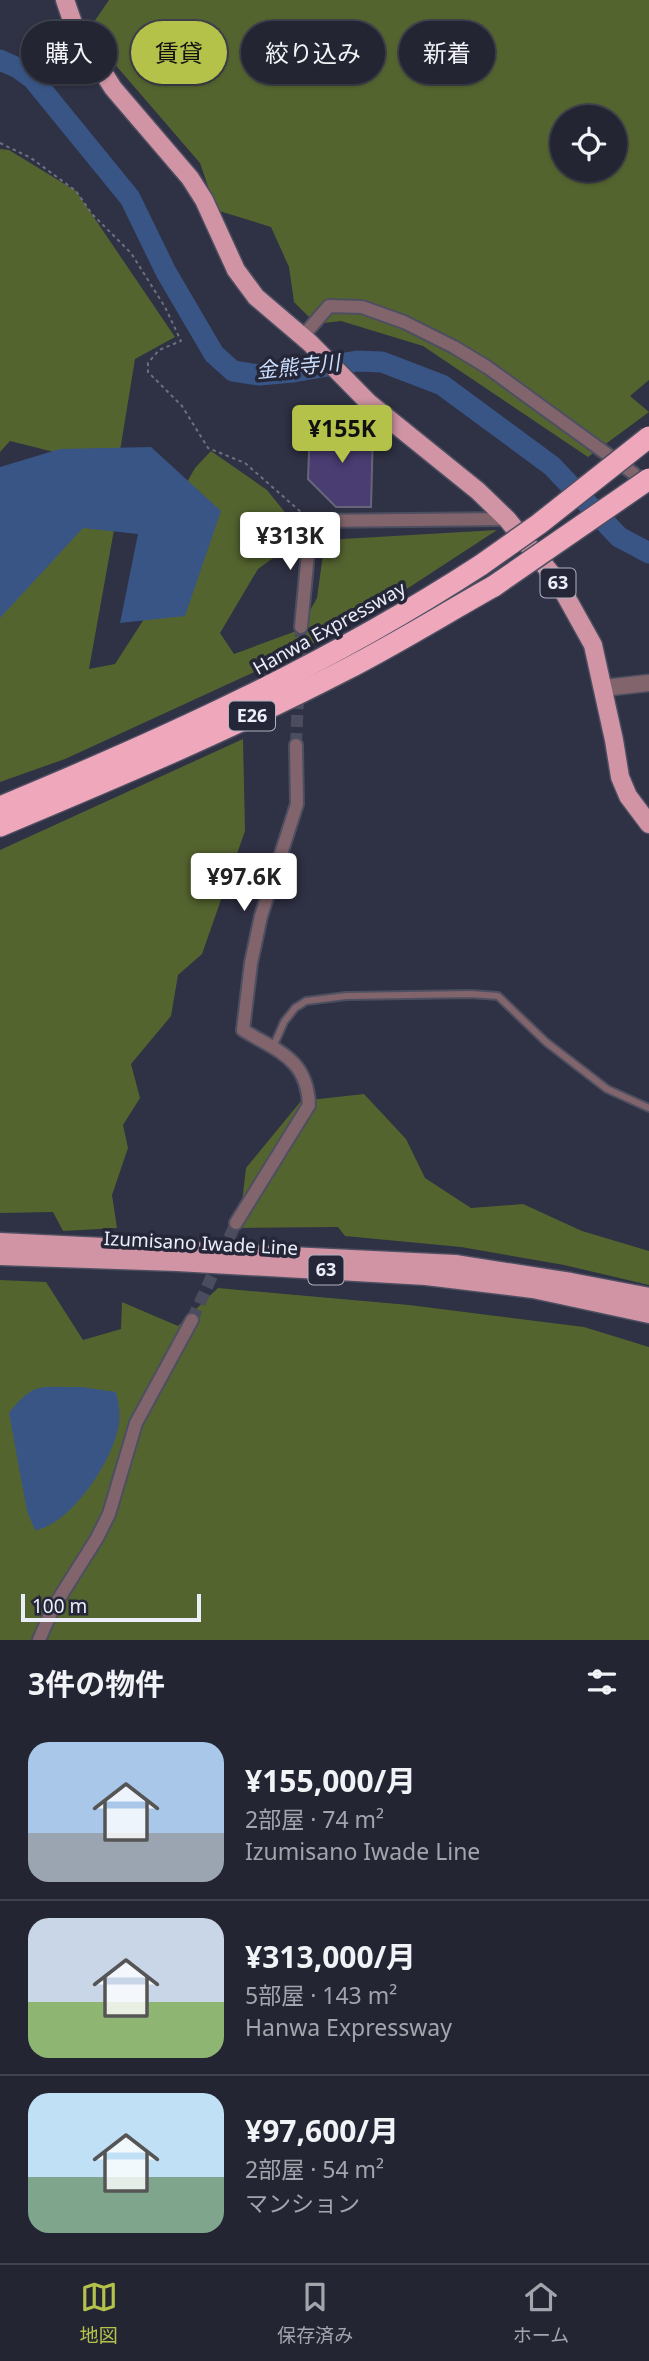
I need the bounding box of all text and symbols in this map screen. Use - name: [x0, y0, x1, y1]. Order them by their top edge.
- chip: 購入: [21, 21, 117, 84]
- chip: 賃貸: [131, 21, 227, 84]
- chip: 絞り込み: [241, 21, 385, 84]
- chip: 新着: [399, 21, 495, 84]
- map controls: [550, 105, 627, 182]
- button: locate: [550, 105, 627, 182]
- water label: 金熊寺川: [255, 347, 343, 384]
- pin: ¥155K: [293, 406, 391, 465]
- text: ¥155K: [308, 412, 376, 444]
- pin: ¥313K: [241, 512, 339, 572]
- text: ¥313K: [256, 519, 324, 551]
- road number: 63: [540, 568, 576, 598]
- street label: Hanwa Expressway: [248, 575, 410, 681]
- road number: E26: [229, 702, 275, 730]
- pin: ¥97.6K: [187, 853, 301, 913]
- text: ¥97.6K: [207, 860, 281, 892]
- street label: Izumisano Iwade Line: [103, 1225, 299, 1261]
- road number: 63: [308, 1255, 344, 1284]
- scale bar: [21, 1591, 201, 1623]
- text: 100 m: [32, 1593, 87, 1619]
- text: 3件の物件: [28, 1663, 165, 1704]
- icon: filters: [583, 1663, 621, 1701]
- text: ¥155,000/月: [245, 1760, 416, 1801]
- icon: home: [84, 1770, 168, 1854]
- text: 2部屋 · 74 m²: [245, 1803, 384, 1835]
- text: Izumisano Iwade Line: [245, 1835, 480, 1867]
- text: ¥313,000/月: [245, 1936, 416, 1977]
- icon: home: [84, 1946, 168, 2030]
- text: 5部屋 · 143 m²: [245, 1979, 397, 2011]
- text: Hanwa Expressway: [245, 2011, 452, 2043]
- text: ¥97,600/月: [245, 2110, 399, 2151]
- icon: home: [84, 2121, 168, 2205]
- text: 2部屋 · 54 m²: [245, 2153, 384, 2185]
- text: マンション: [245, 2187, 360, 2219]
- tab: 地図: [80, 2278, 118, 2348]
- tab: 保存済み: [277, 2278, 353, 2348]
- tab: ホーム: [513, 2278, 569, 2348]

